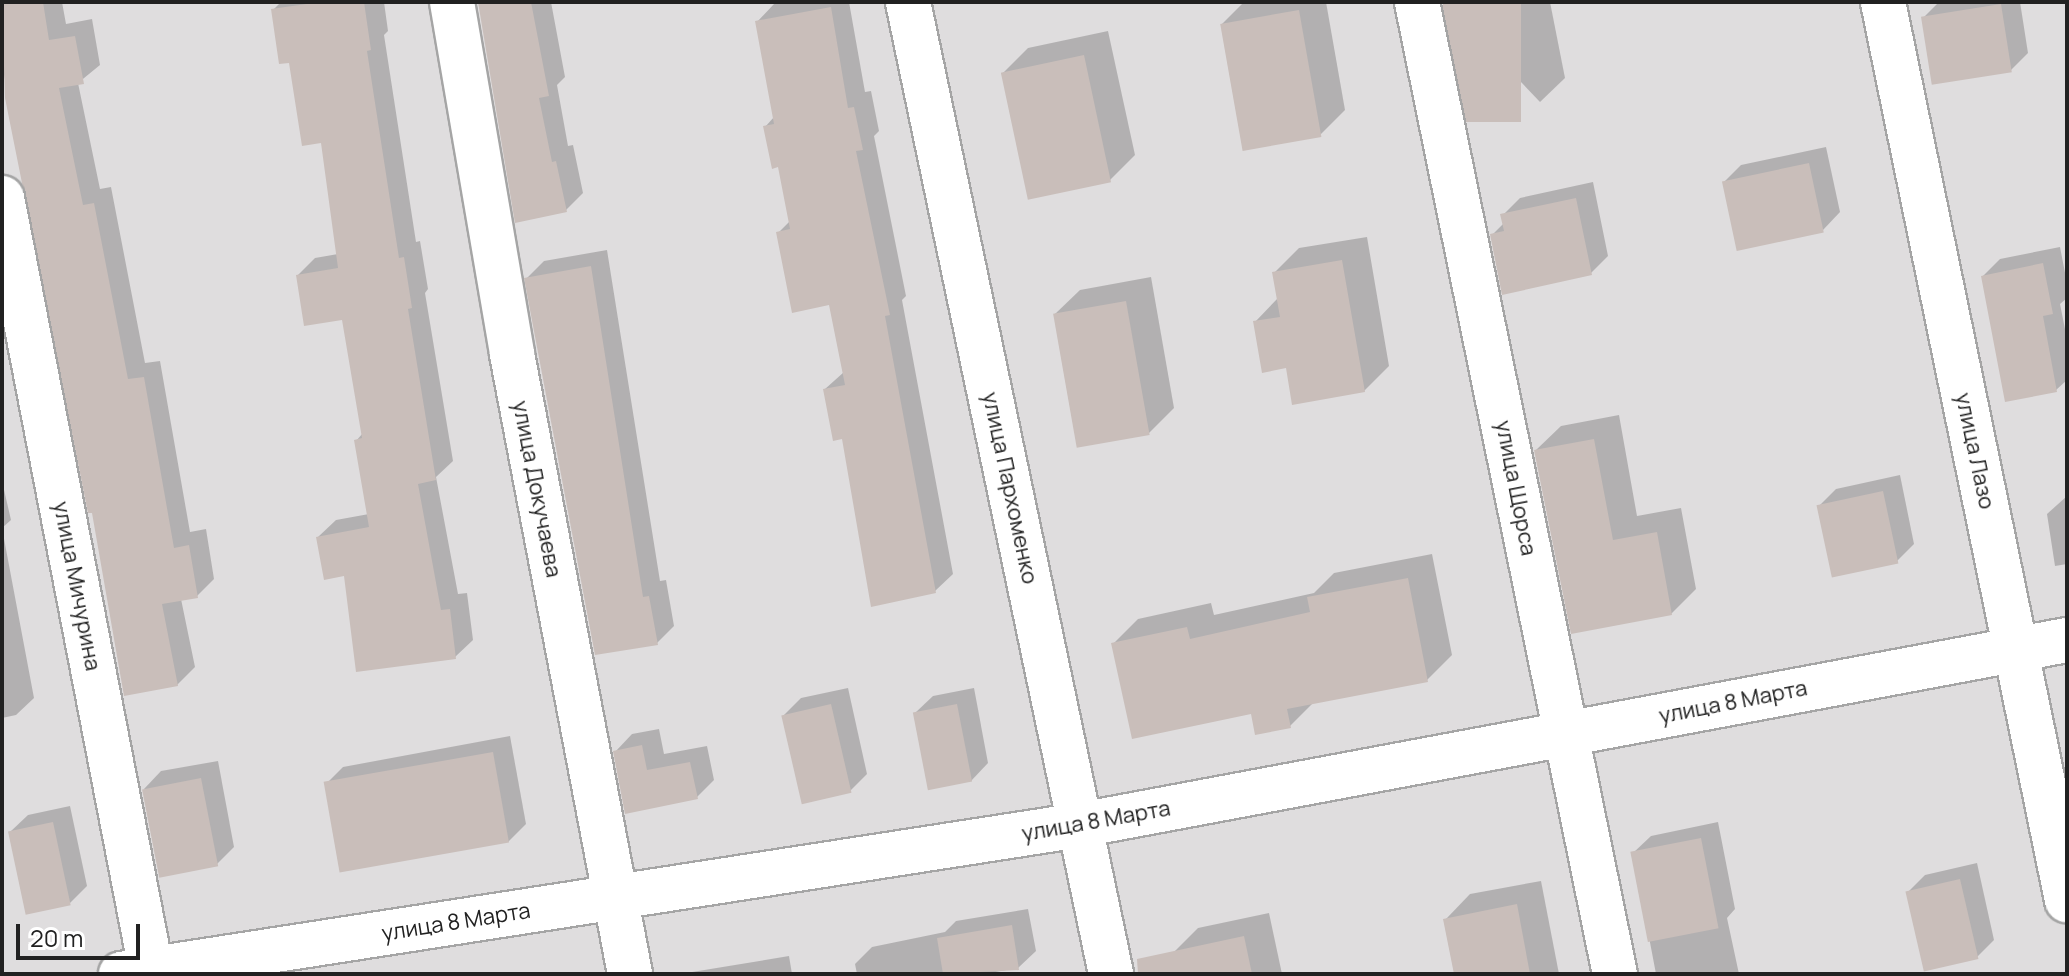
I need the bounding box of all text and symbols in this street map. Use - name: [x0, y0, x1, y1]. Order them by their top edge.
- street label: улица Пархоменко: [977, 390, 1043, 586]
- street label: улица Лазо: [1950, 390, 2000, 512]
- street label: улица Докучаева: [507, 398, 567, 580]
- street label: улица Щорса: [1490, 418, 1542, 558]
- street label: улица Мичурина: [48, 499, 106, 673]
- street label: улица 8 Марта: [1657, 675, 1809, 729]
- street label: улица 8 Марта: [1020, 795, 1172, 847]
- street label: улица 8 Марта: [380, 897, 532, 947]
- scale bar: [20, 908, 144, 958]
- text: 20 m: [30, 921, 83, 954]

